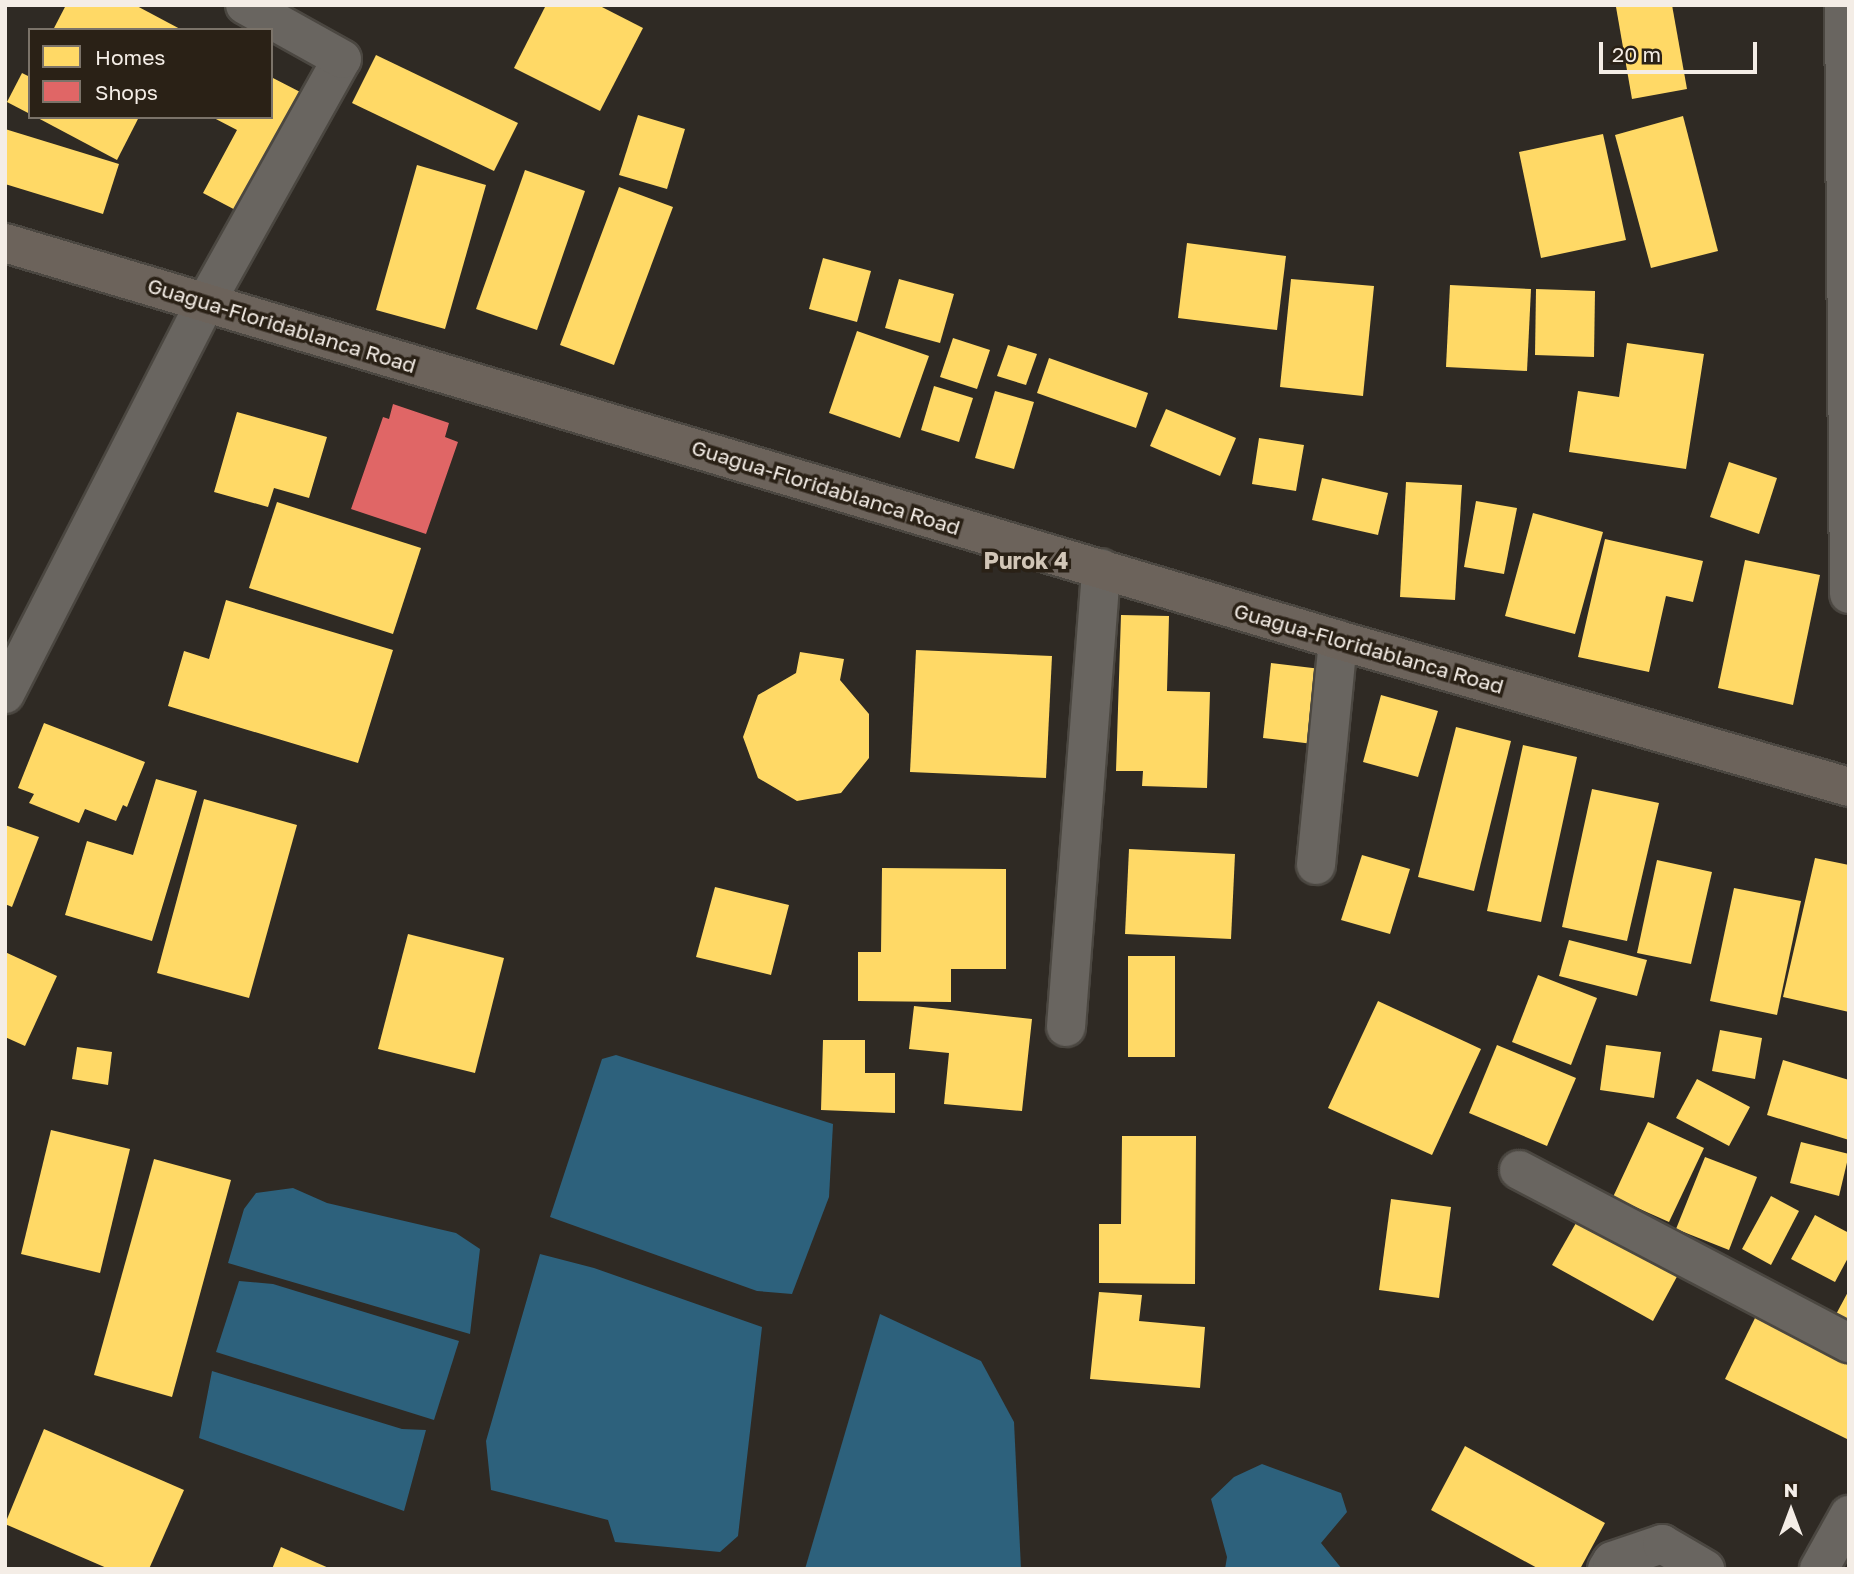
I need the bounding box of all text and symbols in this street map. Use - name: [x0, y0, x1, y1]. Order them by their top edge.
- legend: [28, 28, 273, 119]
- scale bar: [1602, 28, 1759, 72]
- text: 20 m: [1612, 41, 1661, 67]
- text: Homes: [95, 44, 165, 70]
- text: Shops: [95, 79, 158, 105]
- street label: Guagua-Floridablanca Road: [145, 272, 419, 378]
- street label: Guagua-Floridablanca Road: [689, 434, 963, 540]
- district label: Purok 4: [984, 546, 1068, 574]
- street label: Guagua-Floridablanca Road: [1231, 597, 1507, 699]
- north arrow: [1756, 1476, 1826, 1546]
- text: N: [1784, 1478, 1798, 1501]

